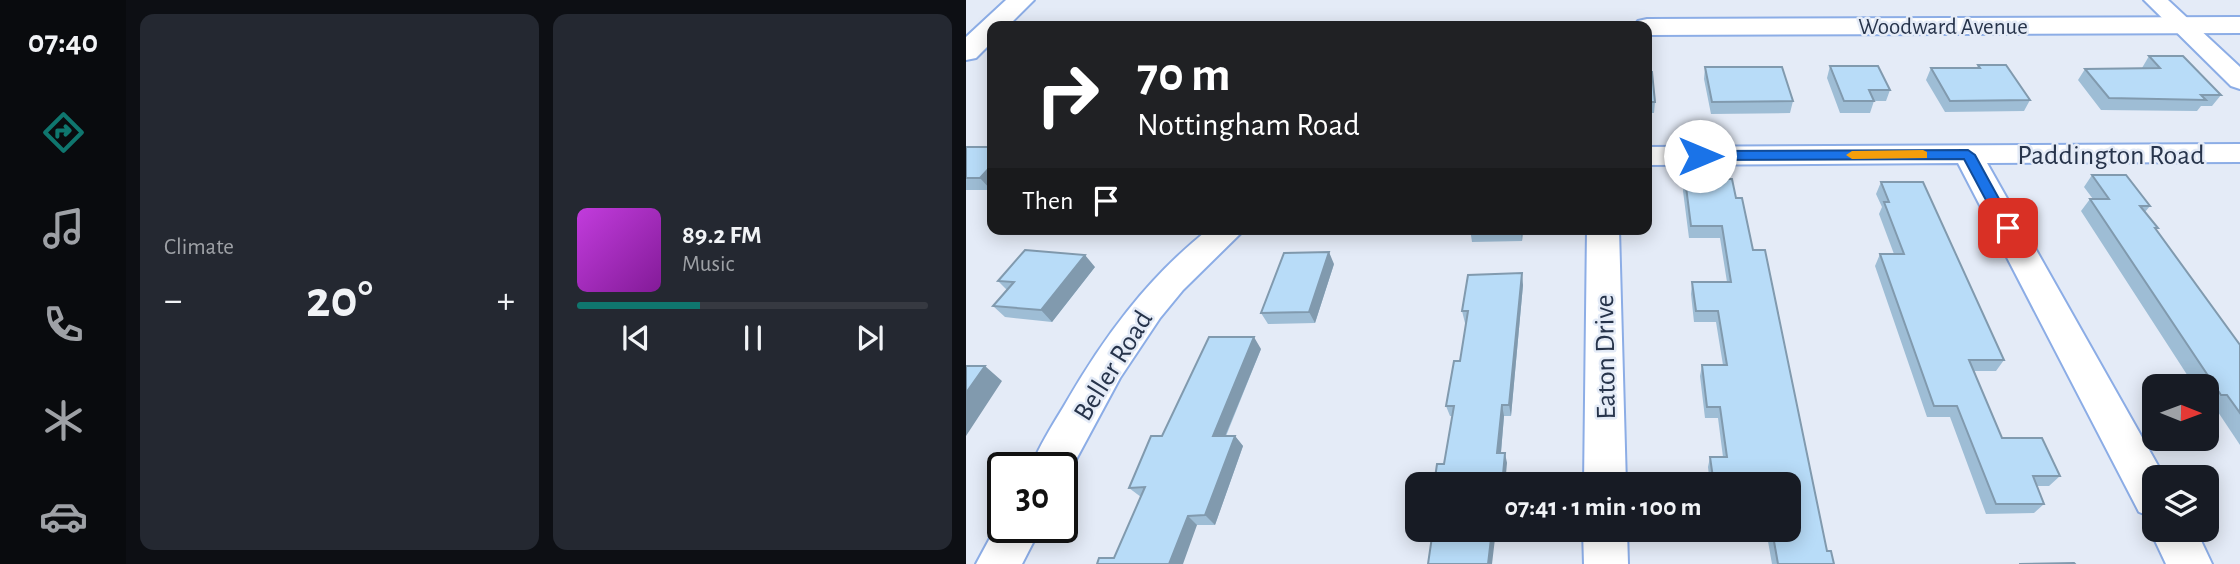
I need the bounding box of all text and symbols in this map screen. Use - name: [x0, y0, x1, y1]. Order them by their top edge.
- street label: Woodward Avenue: [1858, 16, 2028, 39]
- text: 07:40: [28, 26, 98, 58]
- icon: right: [1022, 49, 1113, 140]
- text: 70 m: [1137, 51, 1231, 100]
- icon: directions: [39, 108, 88, 157]
- text: Nottingham Road: [1137, 109, 1360, 141]
- position arrow: [1663, 119, 1737, 193]
- street label: Paddington Road: [2017, 142, 2205, 170]
- icon: arrive: [1087, 182, 1125, 220]
- text: Then: [1022, 188, 1073, 214]
- pin: [1978, 198, 2038, 258]
- icon: music: [39, 204, 88, 253]
- icon: arrive: [1989, 209, 2027, 247]
- text: 89.2 FM: [682, 222, 762, 248]
- text: Climate: [164, 236, 234, 259]
- text: Music: [682, 253, 734, 276]
- text: 20°: [306, 274, 373, 326]
- text: −: [164, 282, 182, 320]
- text: +: [497, 282, 515, 320]
- street label: Eaton Drive: [1591, 294, 1621, 420]
- icon: phone: [39, 300, 88, 349]
- street label: Beller Road: [1069, 306, 1158, 426]
- icon: previous: [617, 319, 655, 357]
- icon: pause: [734, 319, 772, 357]
- icon: next: [851, 319, 889, 357]
- north arrow: [2142, 374, 2219, 452]
- map controls: [2142, 374, 2219, 542]
- icon: climate: [39, 396, 88, 445]
- speed limit sign: 30: [987, 452, 1078, 543]
- button: layers: [2142, 465, 2219, 542]
- icon: car: [39, 492, 88, 541]
- text: 07:41 · 1 min · 100 m: [1505, 494, 1701, 520]

